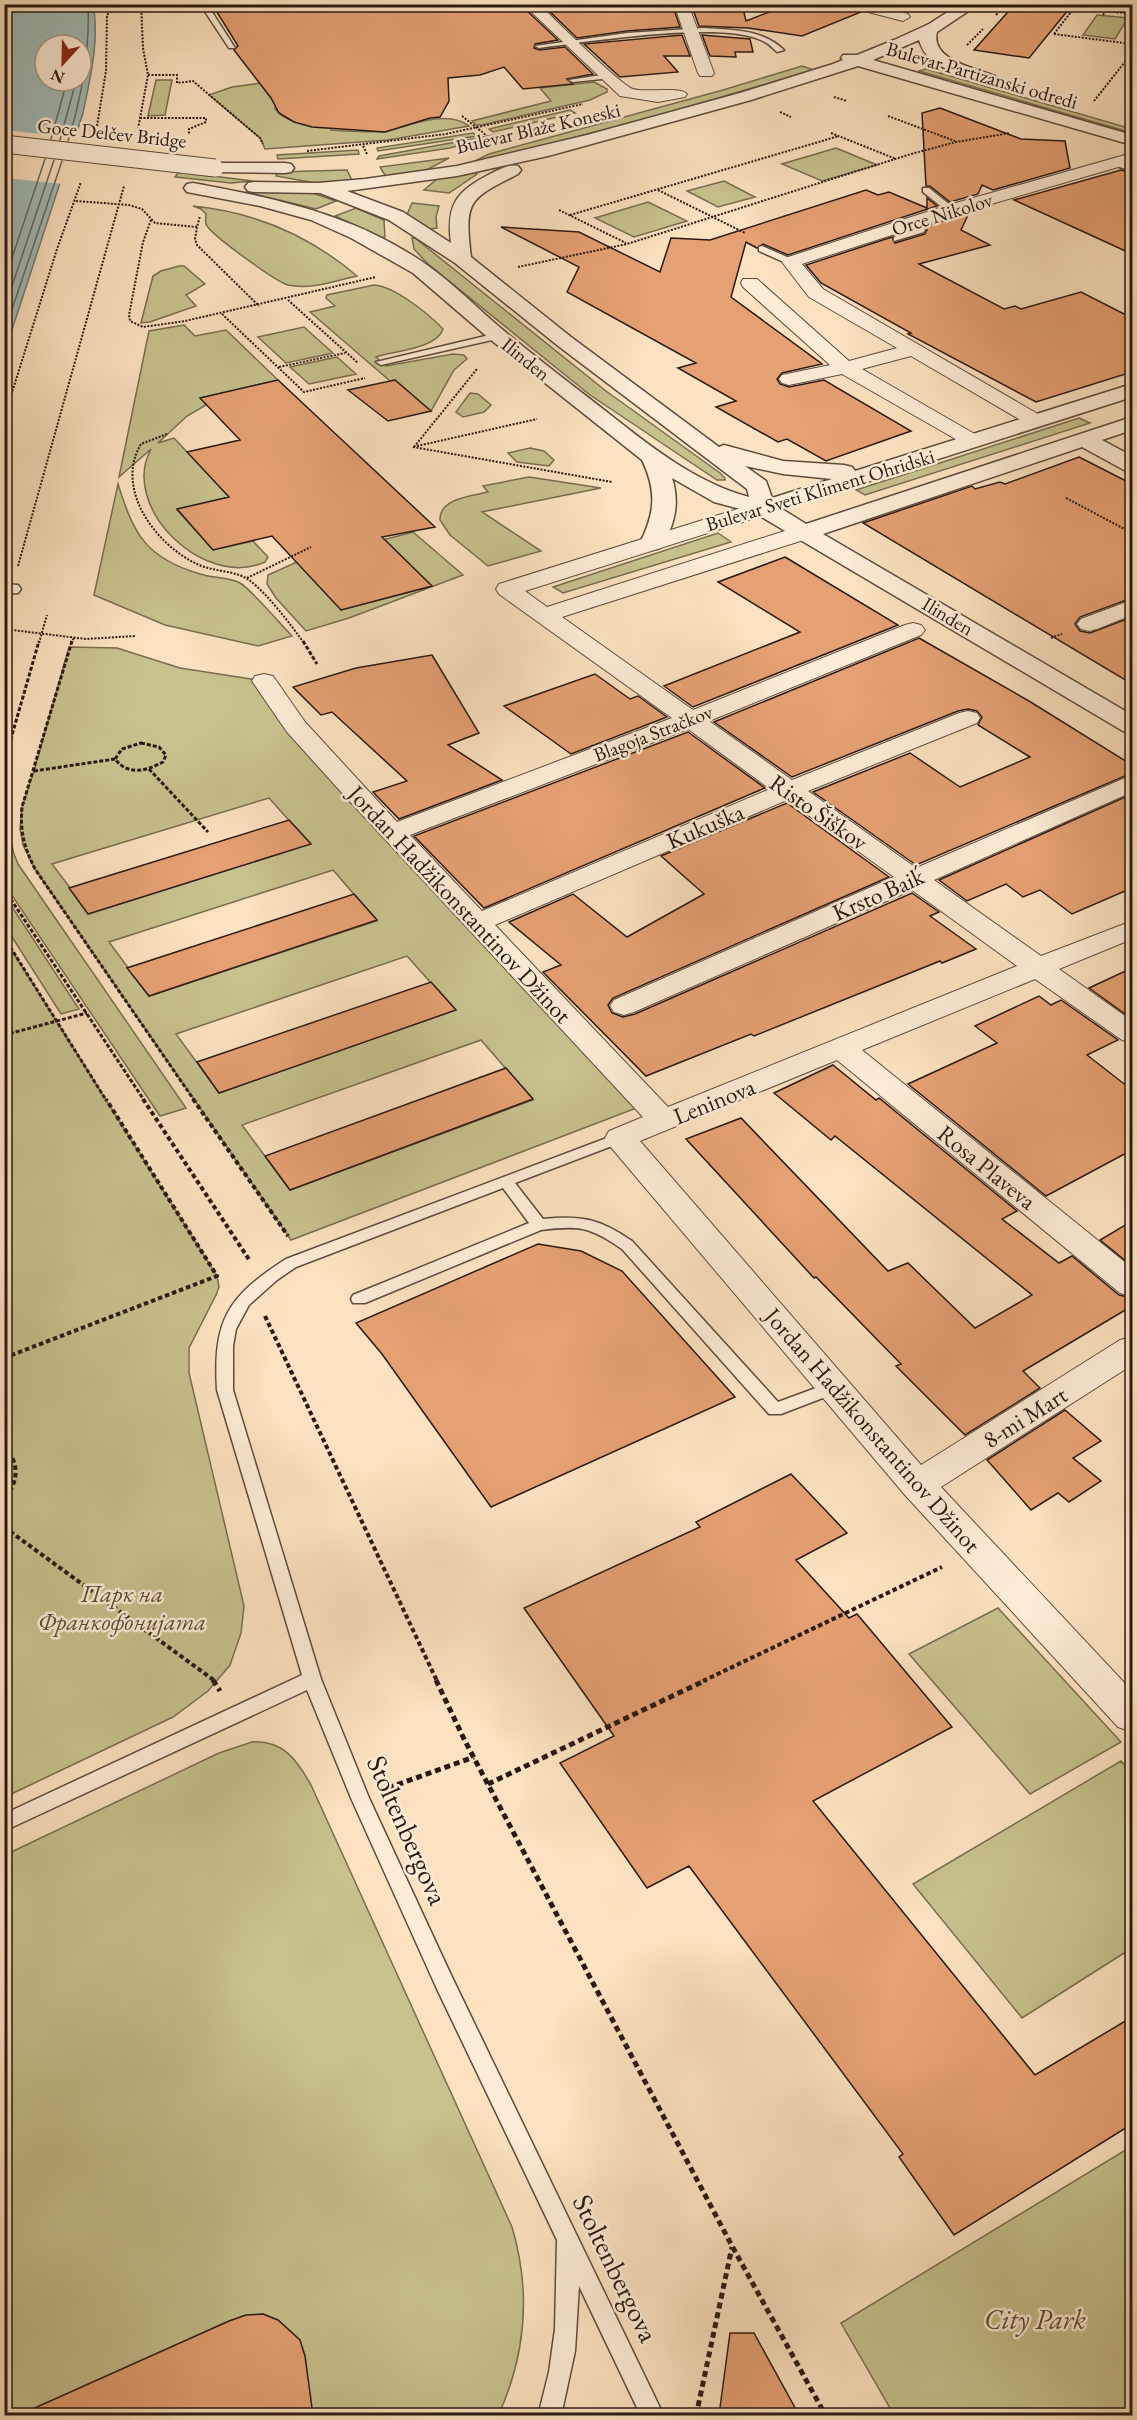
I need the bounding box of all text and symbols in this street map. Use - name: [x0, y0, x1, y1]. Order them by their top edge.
- north arrow: [33, 33, 93, 93]
- street label: Bulevar Partizanski odredi: [883, 35, 1081, 115]
- text: N: [48, 64, 68, 89]
- street label: Bulevar Blaže Koneski: [453, 96, 623, 160]
- street label: Goce Delčev Bridge: [36, 112, 188, 154]
- street label: Orce Nikolov: [888, 186, 996, 242]
- street label: Ilinden: [496, 331, 556, 387]
- street label: Bulevar Sveti Kliment Ohridski: [702, 443, 938, 537]
- street label: Ilinden: [917, 591, 979, 642]
- street label: Blagoja Stračkov: [590, 698, 717, 768]
- street label: Risto Šiškov: [764, 767, 875, 857]
- street label: Jordan Hadžikonstantinov Džinot: [340, 777, 579, 1030]
- street label: Kukuška: [661, 796, 749, 856]
- street label: Krsto Baiḱ: [827, 860, 929, 928]
- street label: Leninova: [668, 1070, 760, 1131]
- street label: Rosa Plaveva: [931, 1118, 1043, 1217]
- street label: Jordan Hadžikonstantinov Džinot: [757, 1300, 988, 1559]
- street label: 8-mi Mart: [977, 1379, 1073, 1455]
- park label: Парк на Франкофонијата: [38, 1578, 206, 1637]
- street label: Stoltenbergova: [359, 1750, 457, 1911]
- street label: Stoltenbergova: [565, 2188, 668, 2348]
- park label: City Park: [984, 2301, 1086, 2337]

